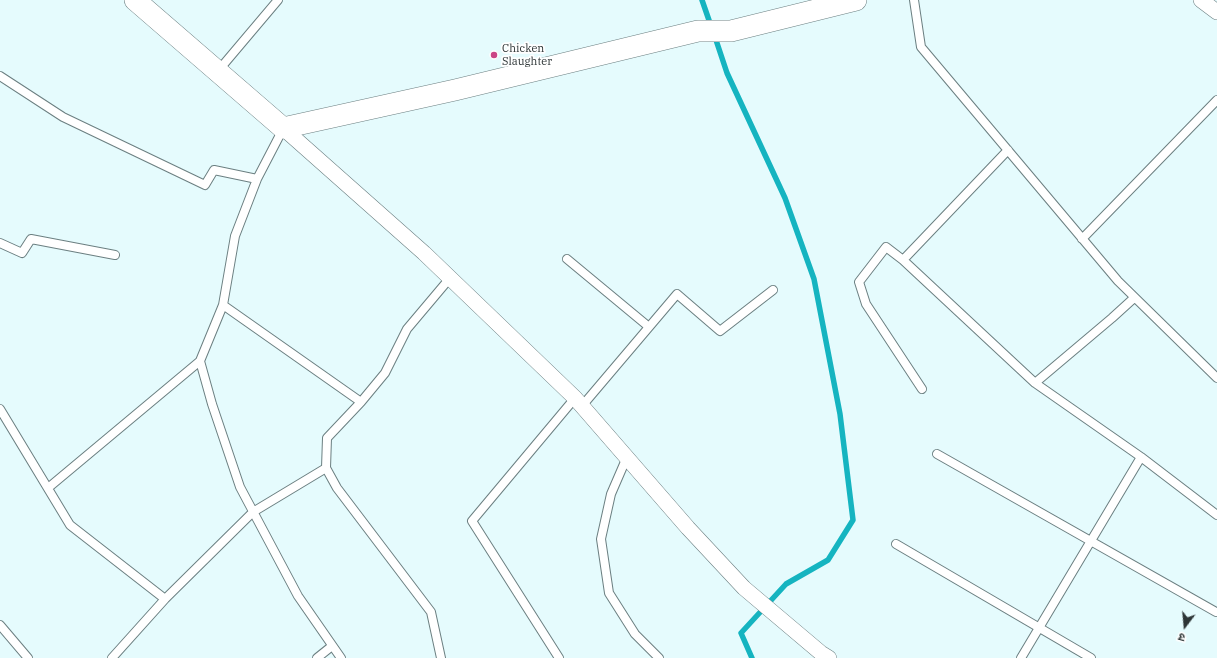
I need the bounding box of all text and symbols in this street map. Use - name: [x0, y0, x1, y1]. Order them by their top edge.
- place label: Chicken Slaughter: [502, 42, 552, 68]
- marker: Chicken Slaughter: [489, 50, 499, 60]
- north arrow: [1165, 606, 1205, 646]
- text: उ: [1177, 630, 1187, 645]

